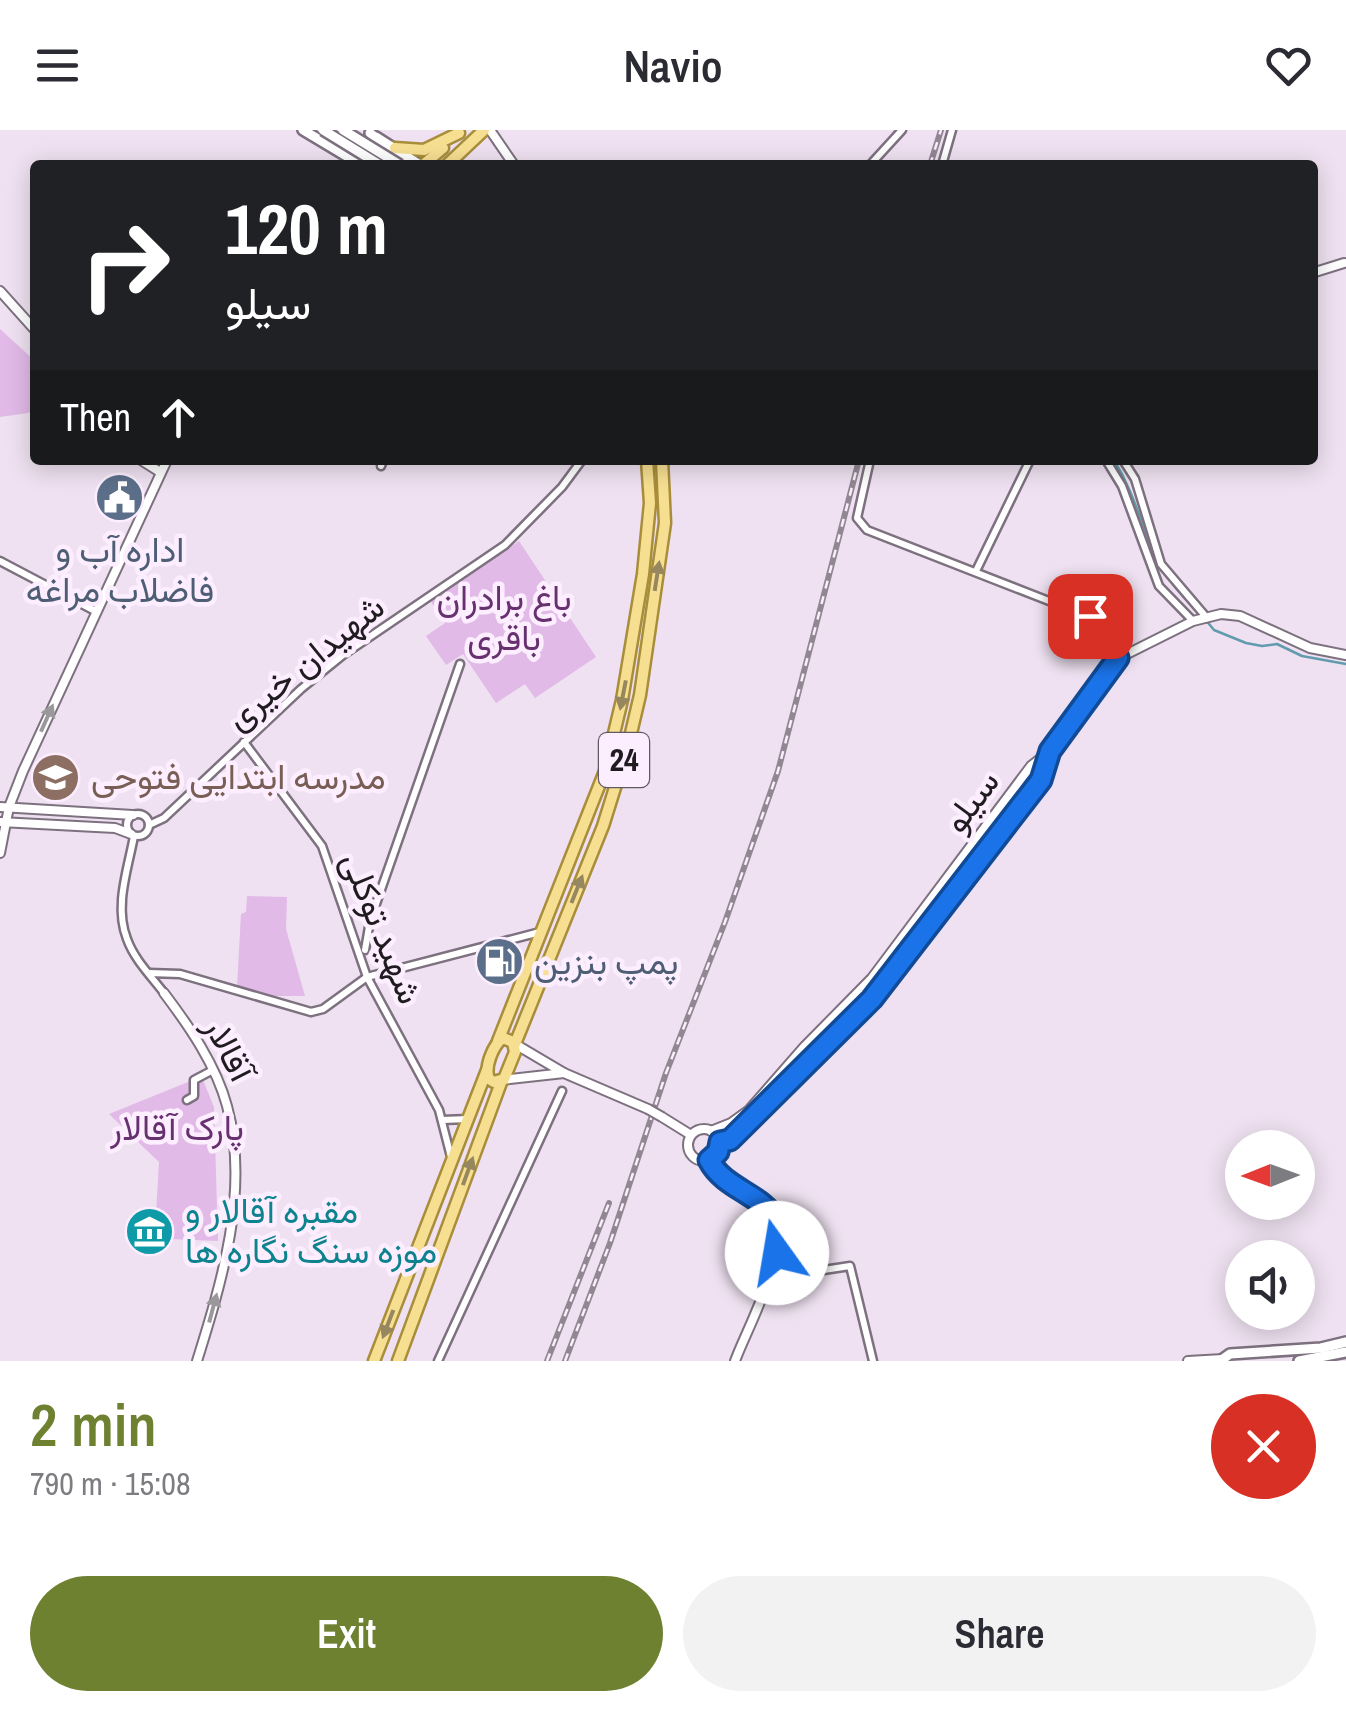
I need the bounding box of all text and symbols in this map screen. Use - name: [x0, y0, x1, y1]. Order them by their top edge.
- text: Navio: [623, 35, 723, 96]
- icon: menu: [30, 38, 85, 93]
- icon: heart: [1261, 38, 1316, 93]
- text: 120 m: [225, 182, 388, 276]
- icon: right: [60, 200, 190, 330]
- text: سیلو: [225, 272, 311, 333]
- icon: ahead: [151, 390, 206, 445]
- text: Then: [60, 392, 131, 443]
- public building icon: اداره آب و فاضلاب مراغه: [94, 472, 146, 524]
- place label: اداره آب و فاضلاب مراغه: [26, 526, 214, 613]
- one-way arrow: [650, 559, 666, 591]
- park label: باغ برادران باقری: [436, 574, 572, 661]
- pin: [1048, 574, 1133, 659]
- street label: شهیدان خیری: [215, 583, 394, 740]
- icon: arrive: [1063, 589, 1118, 644]
- one-way arrow: [614, 680, 630, 711]
- one-way arrow: [39, 703, 55, 732]
- road number: 24: [599, 733, 649, 787]
- school or university icon: مدرسه ابتدایی فتوحی: [30, 751, 82, 803]
- place label: مدرسه ابتدایی فتوحی: [91, 753, 386, 800]
- street label: سیلو: [932, 760, 1010, 842]
- street label: شهید توکلی: [331, 845, 434, 1011]
- one-way arrow: [569, 874, 585, 904]
- fuel station icon: پمپ بنزین: [473, 936, 525, 988]
- place label: پمپ بنزین: [534, 938, 678, 986]
- street label: آقالار: [193, 1008, 267, 1092]
- park label: پارک آقالار: [109, 1104, 244, 1152]
- north arrow: [1225, 1130, 1315, 1220]
- map controls: [1225, 1130, 1315, 1330]
- one-way arrow: [461, 1156, 476, 1186]
- place label: مقبره آقالار و موزه سنگ نگاره ها: [185, 1187, 437, 1274]
- position arrow: [725, 1201, 829, 1305]
- museum icon: مقبره آقالار و موزه سنگ نگاره ها: [124, 1205, 176, 1257]
- button: sound: [1225, 1240, 1315, 1330]
- one-way arrow: [205, 1292, 221, 1323]
- one-way arrow: [380, 1310, 396, 1340]
- text: 2 min: [30, 1384, 157, 1465]
- button: close: [1211, 1394, 1316, 1499]
- text: 790 m · 15:08: [30, 1462, 190, 1505]
- button: Exit: [30, 1576, 663, 1691]
- button: Share: [683, 1576, 1316, 1691]

